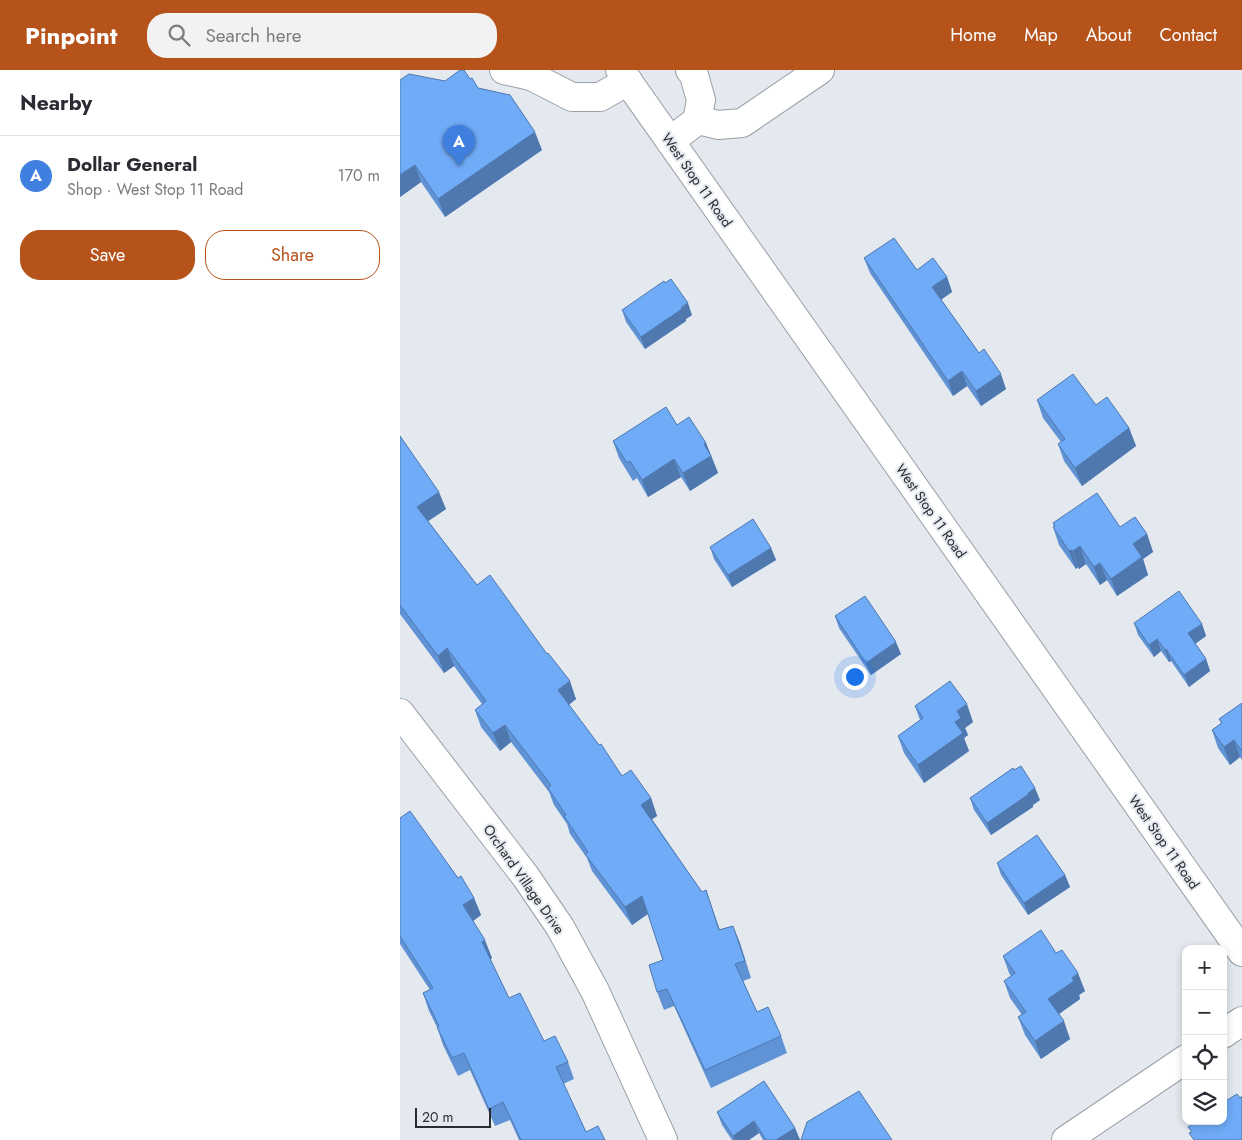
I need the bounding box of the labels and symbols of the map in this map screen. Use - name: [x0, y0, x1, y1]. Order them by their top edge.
- pin: A: [443, 125, 475, 166]
- street label: West Stop 11 Road: [657, 129, 737, 231]
- street label: West Stop 11 Road: [891, 460, 971, 562]
- your location: [842, 664, 868, 690]
- street label: West Stop 11 Road: [1124, 791, 1204, 893]
- street label: Orchard Village Drive: [479, 820, 569, 938]
- scale bar: [415, 1105, 491, 1128]

